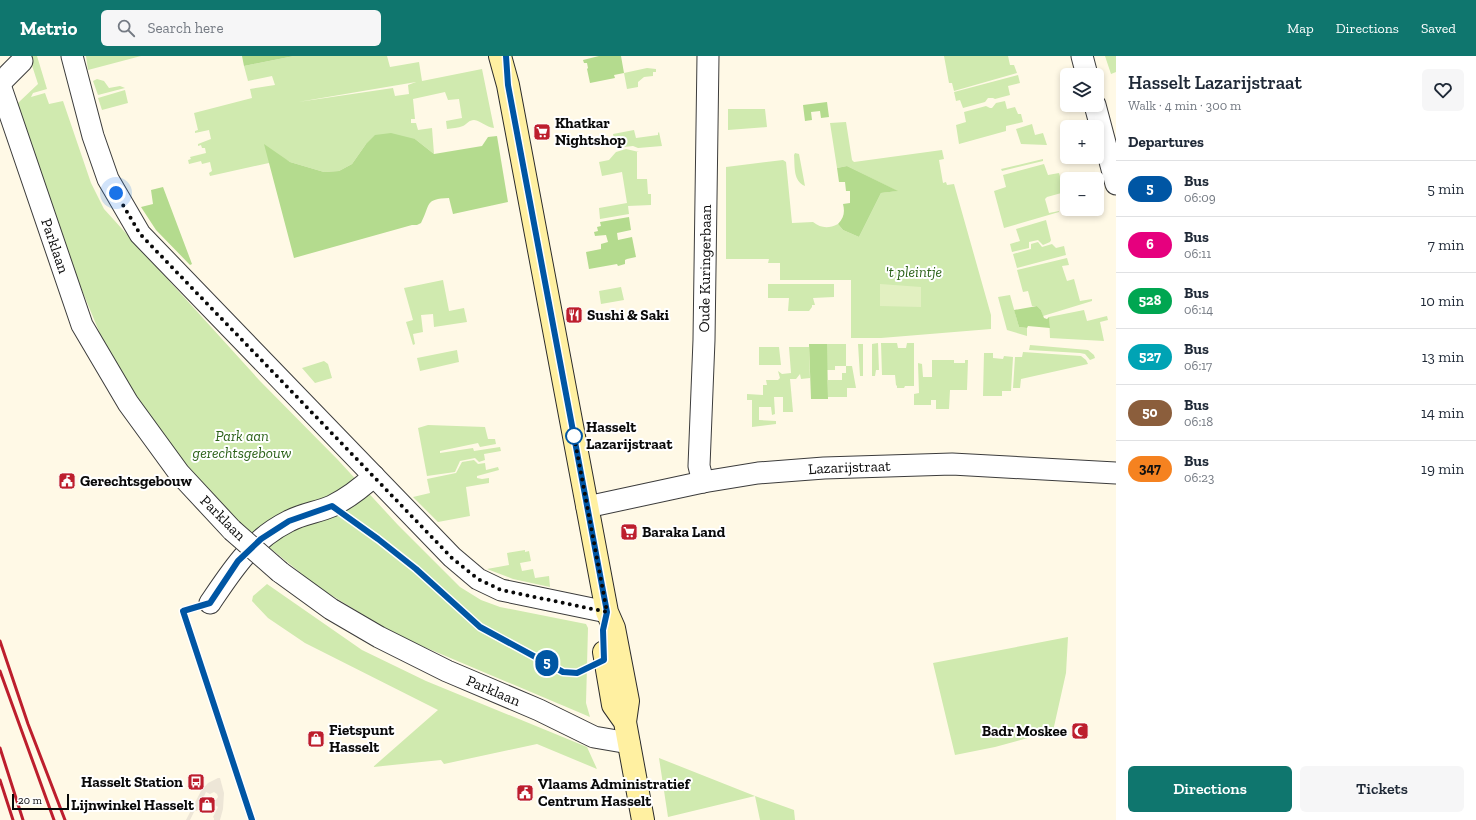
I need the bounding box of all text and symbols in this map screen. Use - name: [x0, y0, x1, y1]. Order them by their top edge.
- search box: [101, 10, 381, 46]
- text: Metrio: [20, 17, 77, 40]
- icon: search: [115, 17, 137, 39]
- text: Search here: [147, 19, 223, 37]
- text: Map: [1287, 20, 1314, 37]
- text: Directions: [1336, 20, 1399, 37]
- text: Saved: [1421, 20, 1456, 37]
- map controls: [1060, 68, 1104, 216]
- button: layers: [1060, 68, 1104, 112]
- button: heart: [1422, 69, 1464, 111]
- text: Hasselt Lazarijstraat: [1128, 71, 1302, 94]
- text: Walk · 4 min · 300 m: [1128, 98, 1241, 113]
- place label: Khatkar Nightshop: [555, 114, 626, 149]
- button: +: [1060, 120, 1104, 164]
- supermarket icon: Khatkar Nightshop: [532, 122, 552, 142]
- text: Departures: [1128, 133, 1204, 151]
- button: −: [1060, 172, 1104, 216]
- text: Bus: [1184, 172, 1209, 190]
- text: 5: [1146, 180, 1154, 197]
- text: 5 min: [1427, 180, 1464, 198]
- your location: [106, 183, 126, 203]
- text: 06:09: [1184, 190, 1216, 205]
- street label: Oude Kuringerbaan: [695, 204, 715, 333]
- street label: Parklaan: [37, 216, 73, 276]
- text: Bus: [1184, 228, 1209, 246]
- text: 6: [1146, 236, 1154, 253]
- text: 7 min: [1428, 236, 1464, 254]
- text: 06:11: [1184, 246, 1211, 261]
- park label: 't pleintje: [886, 263, 942, 281]
- text: Bus: [1184, 284, 1209, 302]
- text: 528: [1139, 292, 1161, 309]
- text: 10 min: [1420, 292, 1464, 310]
- text: 06:14: [1184, 302, 1213, 317]
- restaurant icon: Sushi & Saki: [564, 305, 584, 325]
- place label: Sushi & Saki: [587, 306, 670, 324]
- text: Bus: [1184, 340, 1209, 358]
- text: 527: [1139, 348, 1161, 365]
- text: 13 min: [1422, 348, 1464, 366]
- text: 06:17: [1184, 358, 1212, 373]
- text: Bus: [1184, 396, 1209, 414]
- text: 50: [1142, 404, 1158, 421]
- text: 14 min: [1421, 404, 1464, 422]
- text: 06:18: [1184, 414, 1213, 429]
- place label: Hasselt Lazarijstraat: [586, 418, 673, 453]
- park label: Park aan gerechtsgebouw: [193, 427, 292, 462]
- marker: Hasselt Lazarijstraat: [565, 427, 583, 445]
- text: Bus: [1184, 452, 1209, 470]
- street label: Lazarijstraat: [808, 457, 891, 478]
- text: 347: [1139, 460, 1161, 477]
- text: 19 min: [1421, 460, 1464, 478]
- text: 06:23: [1184, 470, 1214, 485]
- public building icon: Gerechtsgebouw: [57, 471, 77, 491]
- place label: Gerechtsgebouw: [80, 472, 192, 490]
- street label: Parklaan: [197, 492, 250, 545]
- supermarket icon: Baraka Land: [619, 522, 639, 542]
- place label: Baraka Land: [642, 523, 726, 541]
- line badge: 5: [534, 650, 560, 676]
- text: 5: [543, 654, 551, 671]
- street label: Parklaan: [464, 671, 523, 710]
- place label: Fietspunt Hasselt: [329, 721, 395, 756]
- mosque icon: Badr Moskee: [1070, 721, 1090, 741]
- place label: Badr Moskee: [982, 722, 1067, 740]
- shop icon: Fietspunt Hasselt: [306, 729, 326, 749]
- button: Directions: [1128, 766, 1292, 812]
- button: Tickets: [1300, 766, 1464, 812]
- bus stop icon: Hasselt Station: [186, 772, 206, 792]
- place label: Hasselt Station: [81, 773, 183, 791]
- place label: Vlaams Administratief Centrum Hasselt: [538, 775, 692, 810]
- public building icon: Vlaams Administratief Centrum Hasselt: [515, 783, 535, 803]
- scale bar: [12, 792, 69, 811]
- text: 20 m: [18, 794, 42, 807]
- shop icon: Lijnwinkel Hasselt: [197, 795, 217, 815]
- place label: Lijnwinkel Hasselt: [71, 796, 195, 814]

